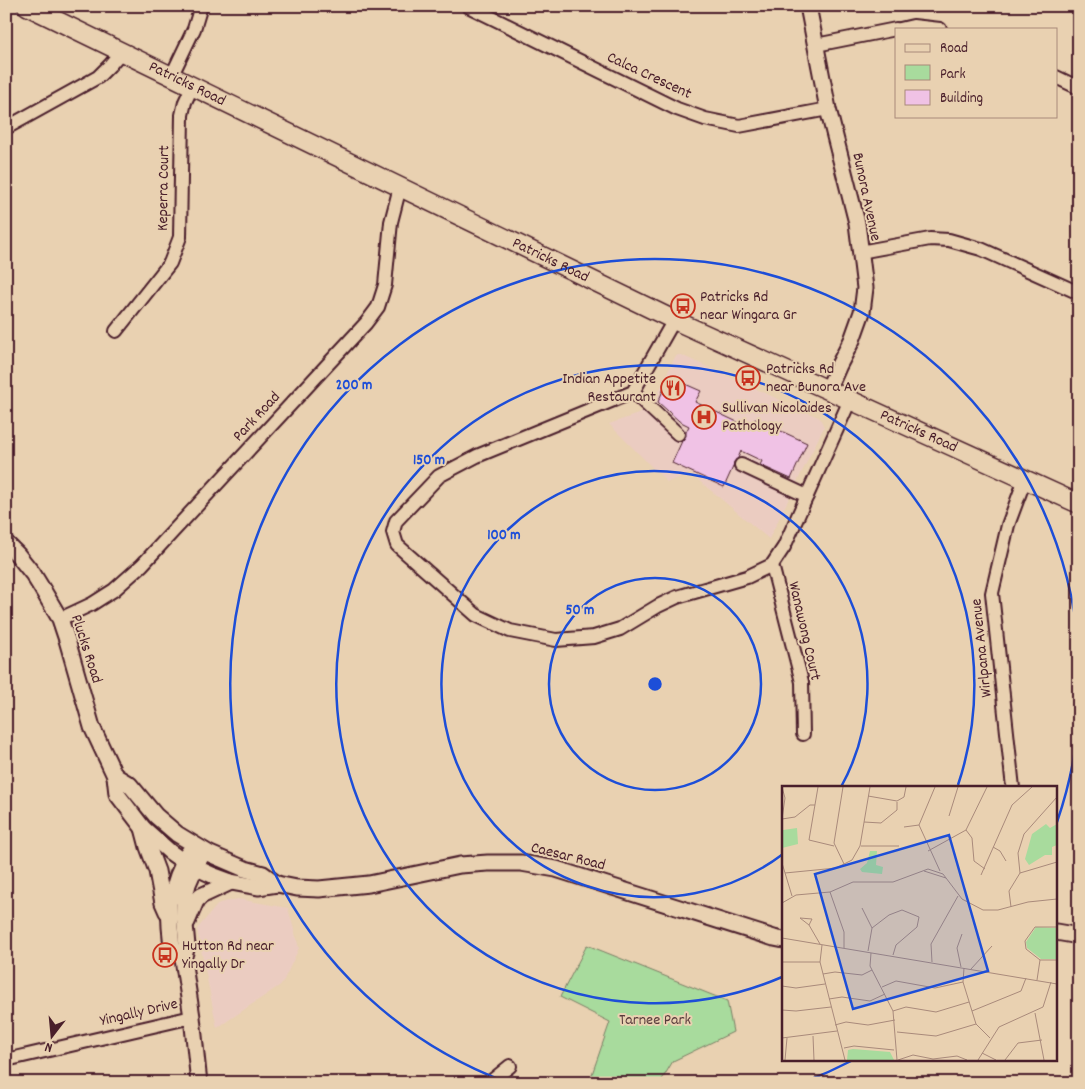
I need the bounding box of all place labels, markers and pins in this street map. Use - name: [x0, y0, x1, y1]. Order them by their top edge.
- place label: Patricks Rd near Wingara Gr: [700, 286, 797, 327]
- bus stop icon: Patricks Rd near Wingara Gr: [670, 293, 696, 319]
- place label: Patricks Rd near Bunora Ave: [766, 358, 866, 399]
- bus stop icon: Patricks Rd near Bunora Ave: [735, 365, 761, 391]
- place label: Indian Appetite Restaurant: [562, 368, 656, 409]
- restaurant icon: Indian Appetite Restaurant: [660, 375, 686, 401]
- place label: Sullivan Nicolaides Pathology: [722, 397, 832, 438]
- hospital icon: Sullivan Nicolaides Pathology: [691, 404, 717, 430]
- centre of rings: [646, 675, 664, 693]
- place label: Hutton Rd near Yingally Dr: [182, 935, 274, 976]
- bus stop icon: Hutton Rd near Yingally Dr: [152, 942, 178, 968]

